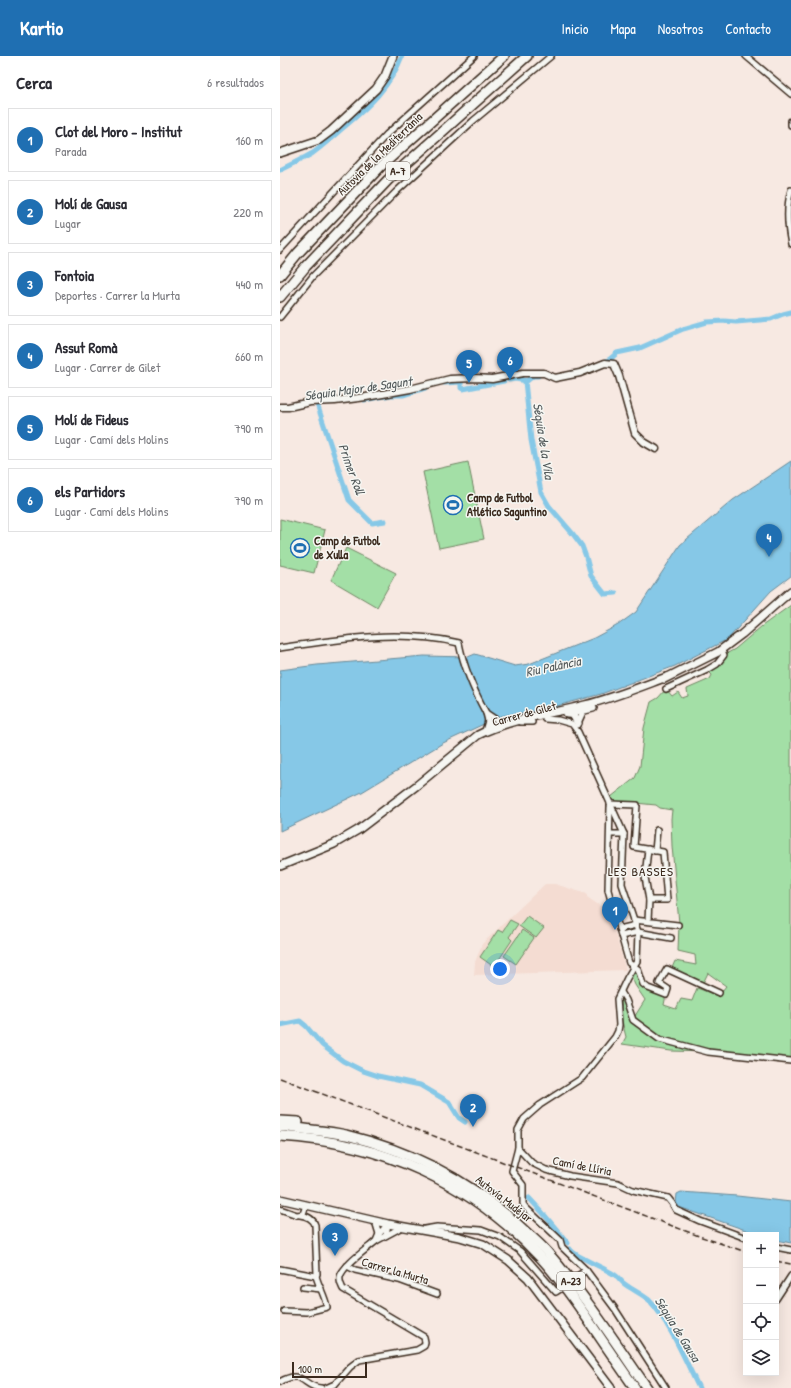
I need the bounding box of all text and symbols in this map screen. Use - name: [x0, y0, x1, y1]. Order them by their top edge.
- text: Kartio: [20, 15, 63, 41]
- text: Inicio: [562, 19, 588, 38]
- text: Mapa: [610, 19, 636, 38]
- text: Nosotros: [658, 19, 703, 38]
- text: Contacto: [725, 19, 771, 38]
- text: Cerca: [16, 71, 52, 94]
- text: 6 resultados: [207, 73, 264, 91]
- street label: Autovia de la Mediterrània: [333, 108, 426, 199]
- text: Clot del Moro - Institut: [55, 121, 182, 142]
- text: 1: [28, 131, 32, 149]
- text: 160 m: [235, 131, 263, 149]
- text: Parada: [55, 142, 87, 160]
- road number: A-7: [386, 162, 410, 180]
- text: Molí de Gausa: [55, 193, 127, 214]
- text: 2: [27, 203, 33, 221]
- text: 220 m: [233, 203, 263, 221]
- text: Lugar: [55, 214, 81, 232]
- text: Fontoia: [55, 265, 94, 286]
- text: 3: [27, 275, 33, 293]
- text: 440 m: [236, 275, 263, 293]
- text: Deportes · Carrer la Murta: [55, 286, 180, 304]
- text: Assut Romà: [55, 337, 117, 358]
- text: 4: [28, 347, 32, 365]
- text: 660 m: [235, 347, 263, 365]
- pin: 6: [497, 347, 523, 380]
- pin: 5: [456, 350, 482, 383]
- text: Lugar · Carrer de Gilet: [55, 358, 160, 376]
- water label: Séquia Major de Sagunt: [303, 371, 415, 405]
- water label: Séquia de la Vila: [528, 402, 559, 482]
- text: Molí de Fideus: [55, 409, 129, 430]
- text: 5: [27, 419, 33, 437]
- text: 790 m: [234, 419, 263, 437]
- text: Lugar · Camí dels Molins: [55, 430, 168, 448]
- water label: Primer Roll: [334, 441, 370, 498]
- text: els Partidors: [55, 481, 125, 502]
- place label: Camp de Futbol Atlético Saguntino: [467, 489, 547, 521]
- text: 6: [27, 491, 33, 509]
- text: 790 m: [234, 491, 263, 509]
- sports icon: Camp de Futbol Atlético Saguntino: [442, 494, 464, 516]
- text: Lugar · Camí dels Molins: [55, 502, 168, 520]
- pin: 4: [756, 524, 782, 557]
- place label: Camp de Futbol de Xulla: [314, 532, 381, 563]
- sports icon: Camp de Futbol de Xulla: [289, 537, 311, 559]
- water label: Riu Palància: [524, 651, 584, 681]
- street label: Carrer de Gilet: [490, 697, 559, 730]
- district label: LES BASSES: [608, 862, 674, 880]
- pin: 1: [602, 897, 628, 930]
- your location: [490, 959, 510, 979]
- pin: 2: [460, 1094, 486, 1127]
- street label: Camí de Llíria: [551, 1151, 613, 1180]
- street label: Autovía Mudéjar: [472, 1171, 537, 1227]
- pin: 3: [322, 1223, 348, 1256]
- map controls: [743, 1232, 779, 1376]
- button: +: [743, 1232, 779, 1268]
- street label: Carrer la Murta: [360, 1253, 431, 1288]
- button: −: [743, 1268, 779, 1304]
- road number: A-23: [557, 1272, 585, 1290]
- water label: Séquia de Gausa: [650, 1293, 706, 1367]
- button: locate: [743, 1304, 779, 1340]
- button: layers: [743, 1340, 779, 1376]
- scale bar: [292, 1360, 367, 1379]
- text: 100 m: [298, 1362, 322, 1376]

